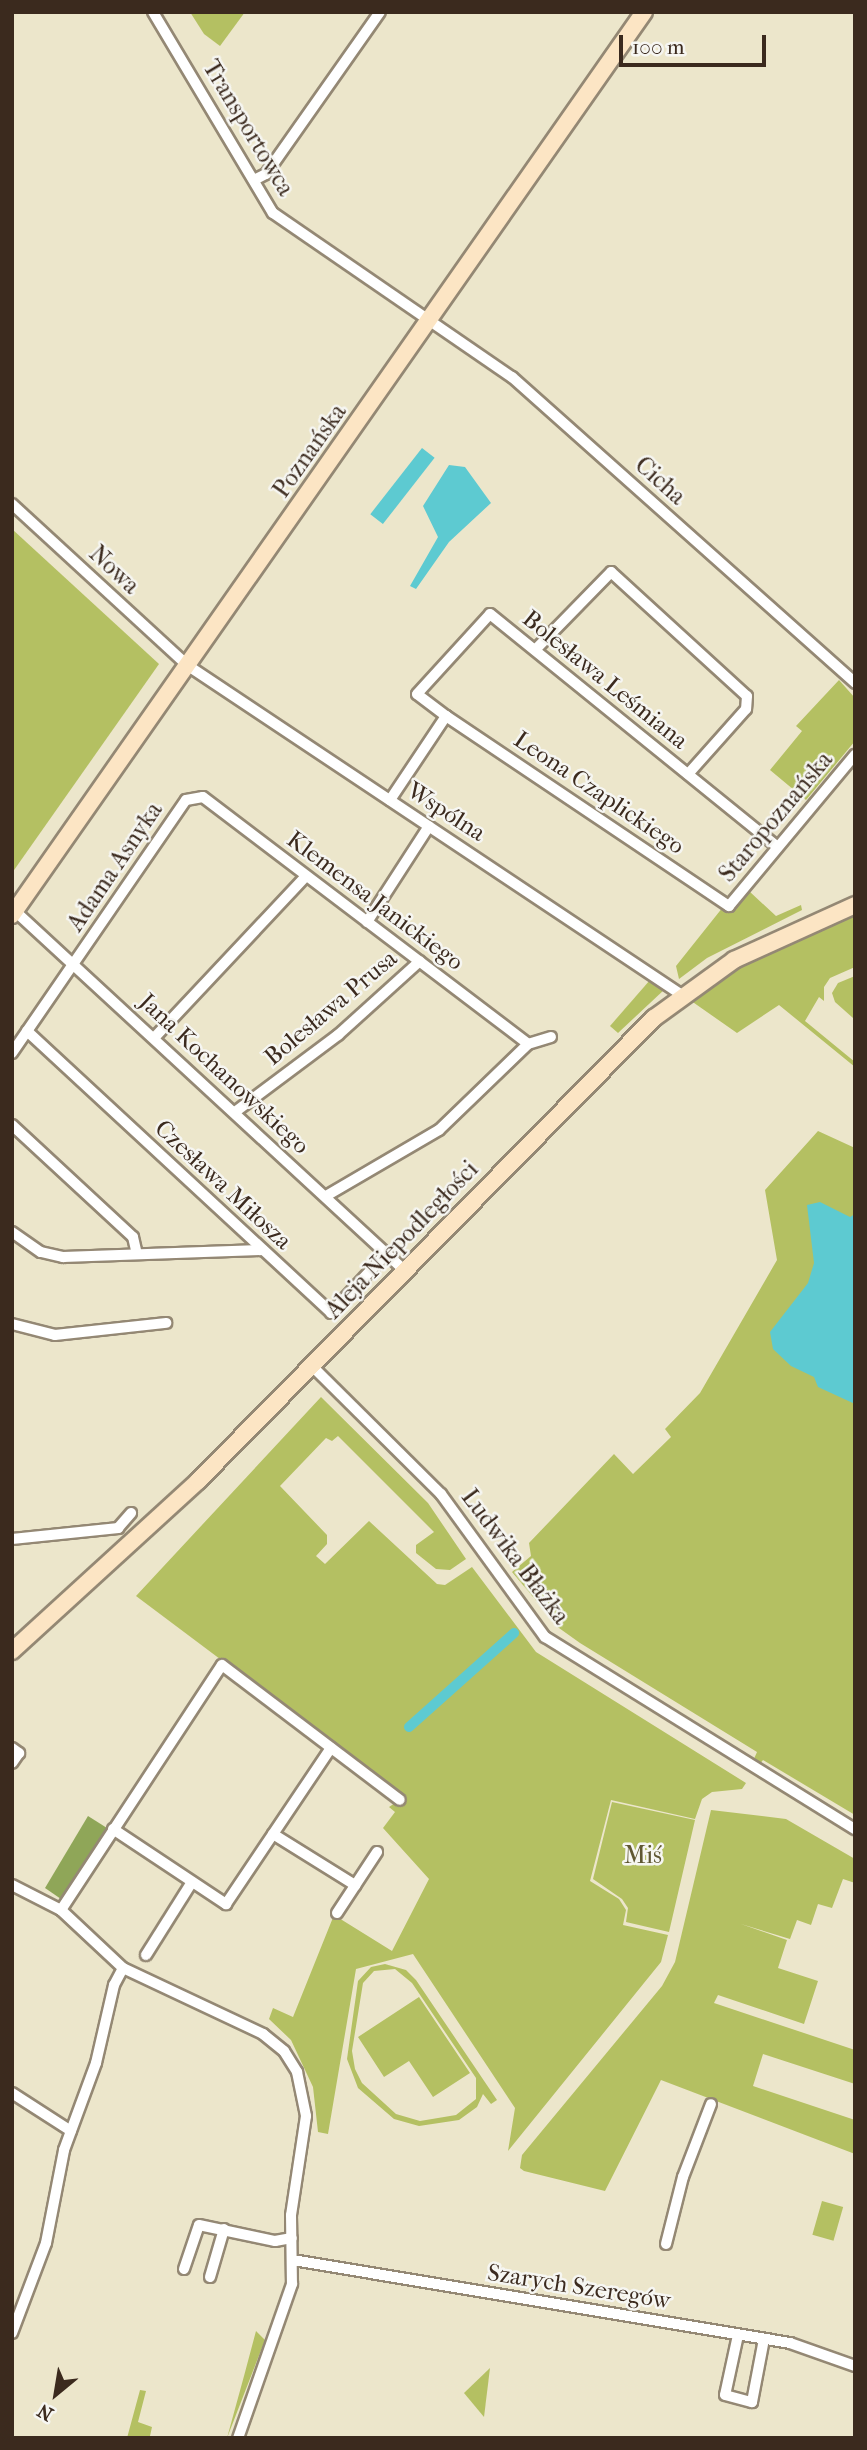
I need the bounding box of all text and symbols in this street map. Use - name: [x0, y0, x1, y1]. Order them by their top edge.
- scale bar: [622, 21, 769, 65]
- text: 100 m: [632, 35, 685, 59]
- street label: Transportowca: [196, 55, 300, 201]
- street label: Poznańska: [267, 399, 353, 503]
- street label: Cicha: [629, 451, 691, 511]
- street label: Nowa: [83, 540, 145, 600]
- street label: Bolesława Leśmiana: [517, 605, 693, 755]
- street label: Leona Czaplickiego: [508, 725, 690, 861]
- street label: Staropoznańska: [713, 746, 839, 888]
- street label: Wspólna: [401, 776, 491, 848]
- street label: Adama Asnyka: [61, 797, 169, 937]
- street label: Klemensa Janickiego: [281, 825, 469, 977]
- street label: Bolesława Prusa: [259, 944, 403, 1072]
- street label: Jana Kochanowskiego: [133, 988, 315, 1160]
- street label: Czesława Miłosza: [149, 1114, 297, 1256]
- street label: Aleja Niepodległości: [320, 1155, 484, 1325]
- street label: Ludwika Błażka: [455, 1484, 575, 1630]
- park label: Miś: [624, 1842, 662, 1870]
- street label: Szarych Szeregów: [485, 2258, 673, 2316]
- north arrow: [21, 2359, 91, 2429]
- text: N: [34, 2399, 57, 2425]

